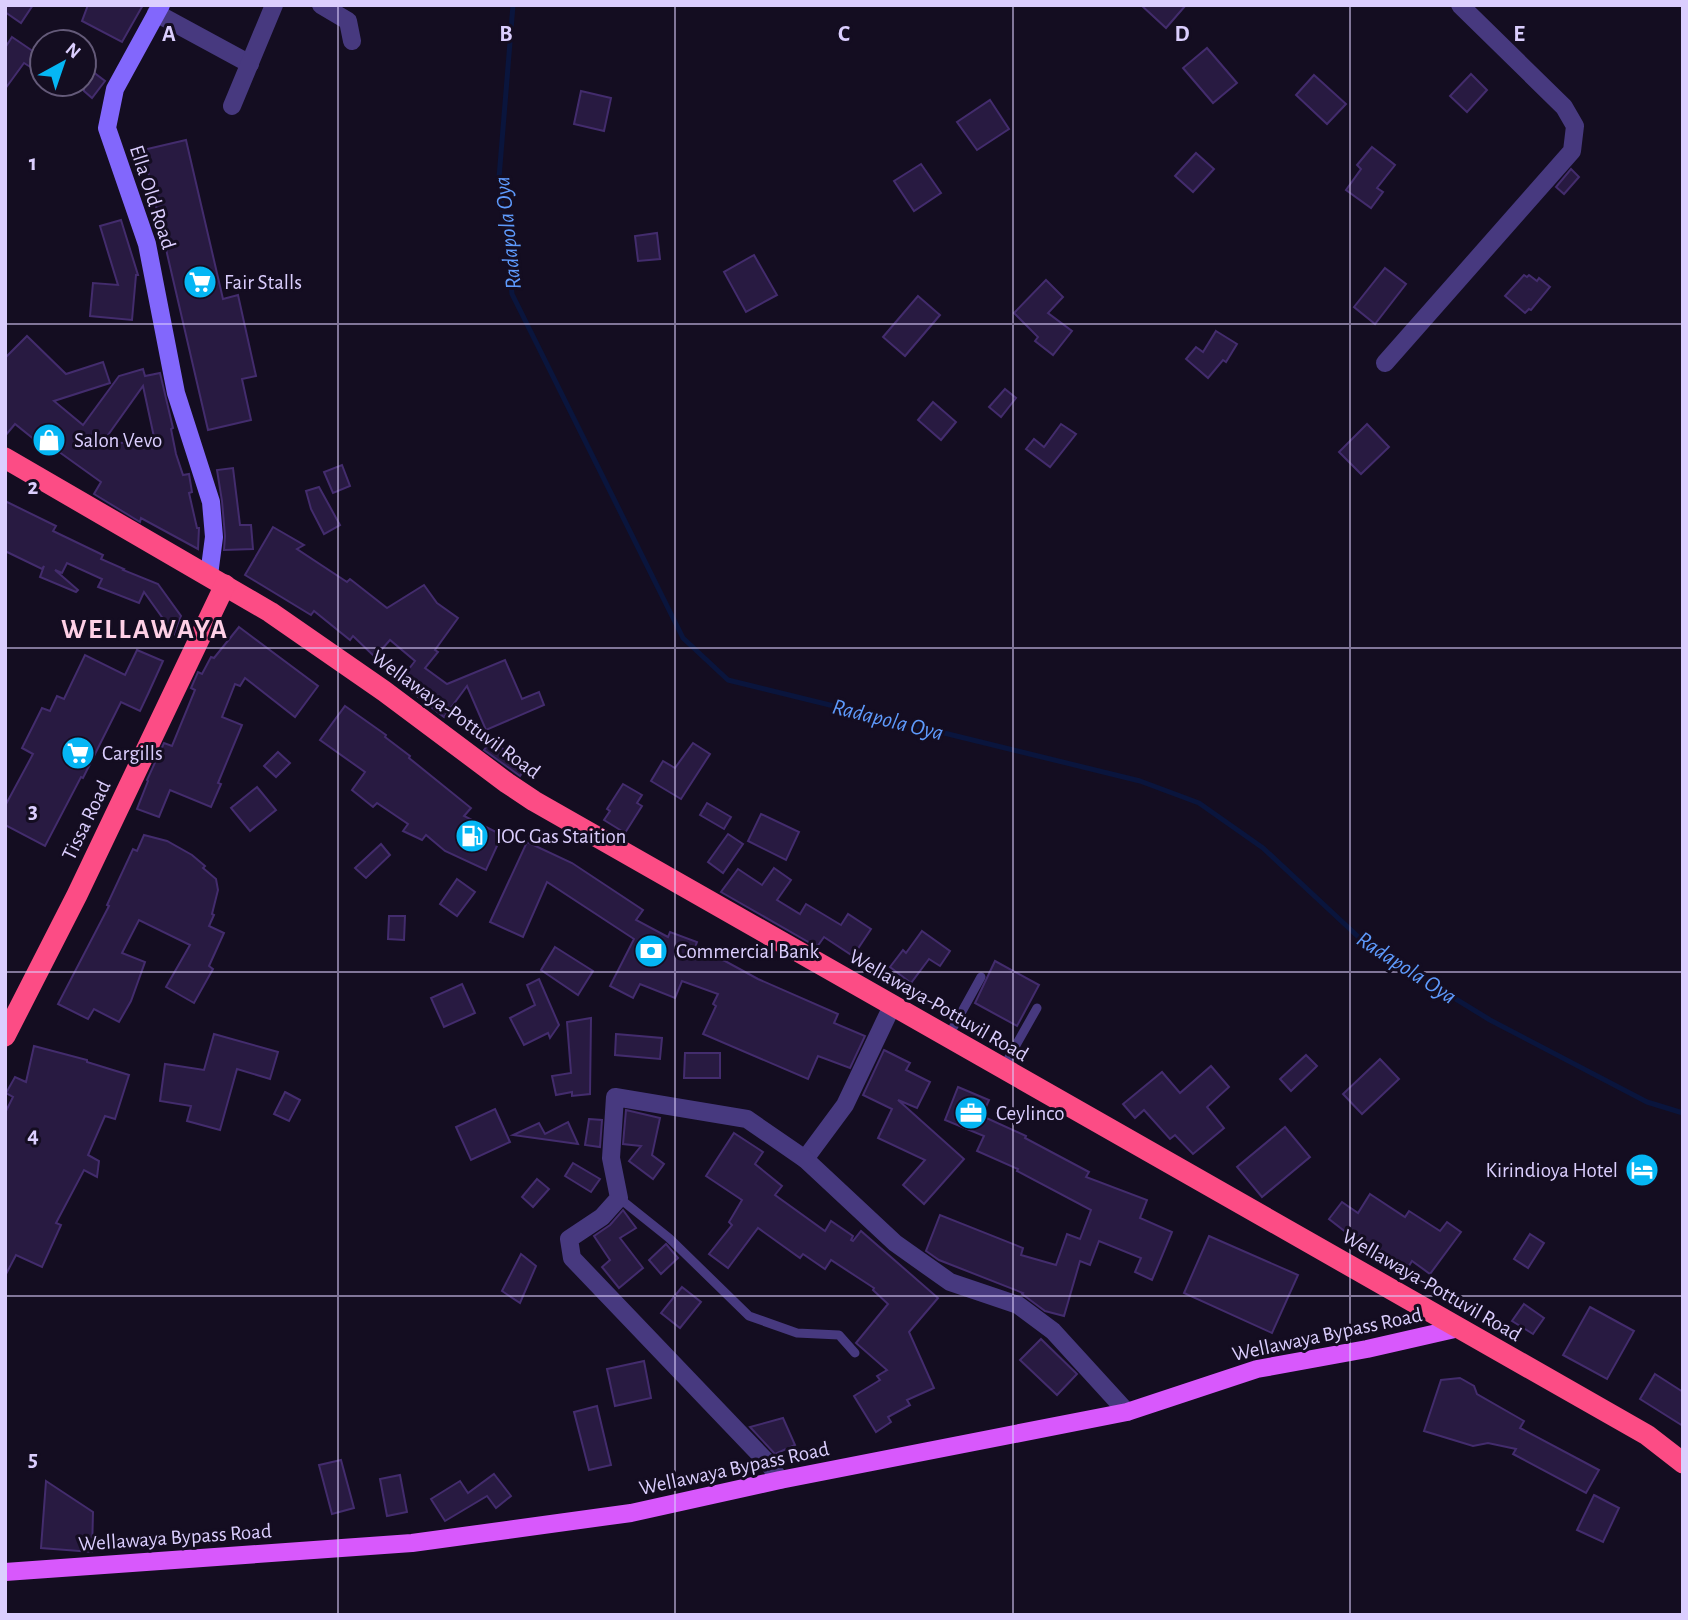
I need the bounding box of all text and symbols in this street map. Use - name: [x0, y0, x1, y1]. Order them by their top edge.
- text: A: [162, 23, 176, 46]
- text: B: [499, 23, 513, 46]
- text: C: [838, 23, 850, 46]
- text: D: [1174, 23, 1190, 46]
- text: E: [1513, 23, 1525, 46]
- north arrow: [28, 28, 98, 98]
- text: N: [62, 40, 84, 63]
- street label: Ella Old Road: [126, 142, 179, 252]
- text: 1: [29, 152, 37, 175]
- water label: Radapola Oya: [491, 175, 526, 291]
- supermarket icon: Fair Stalls: [181, 263, 219, 301]
- place label: Fair Stalls: [224, 272, 302, 293]
- shop icon: Salon Vevo: [30, 421, 68, 459]
- place label: Salon Vevo: [74, 430, 162, 451]
- text: 2: [28, 476, 39, 499]
- district label: WELLAWAYA: [61, 616, 229, 644]
- street label: Wellawaya-Pottuvil Road: [367, 646, 544, 783]
- water label: Radapola Oya: [830, 696, 946, 745]
- supermarket icon: Cargills: [59, 734, 97, 772]
- place label: Cargills: [102, 743, 163, 764]
- street label: Tissa Road: [58, 777, 115, 863]
- text: 3: [28, 800, 38, 823]
- fuel station icon: IOC Gas Staition: [453, 817, 491, 855]
- place label: IOC Gas Staition: [496, 826, 626, 847]
- water label: Radapola Oya: [1352, 928, 1460, 1009]
- bank icon: Commercial Bank: [632, 932, 670, 970]
- place label: Commercial Bank: [676, 941, 820, 962]
- street label: Wellawaya-Pottuvil Road: [845, 946, 1032, 1065]
- office icon: Ceylinco: [952, 1094, 990, 1132]
- place label: Ceylinco: [996, 1103, 1065, 1124]
- text: 4: [27, 1124, 39, 1147]
- hotel icon: Kirindioya Hotel: [1623, 1151, 1661, 1189]
- place label: Kirindioya Hotel: [1485, 1160, 1618, 1181]
- street label: Wellawaya-Pottuvil Road: [1338, 1226, 1525, 1345]
- street label: Wellawaya Bypass Road: [1230, 1304, 1424, 1365]
- street label: Wellawaya Bypass Road: [637, 1438, 831, 1499]
- text: 5: [28, 1448, 38, 1471]
- street label: Wellawaya Bypass Road: [78, 1520, 273, 1555]

